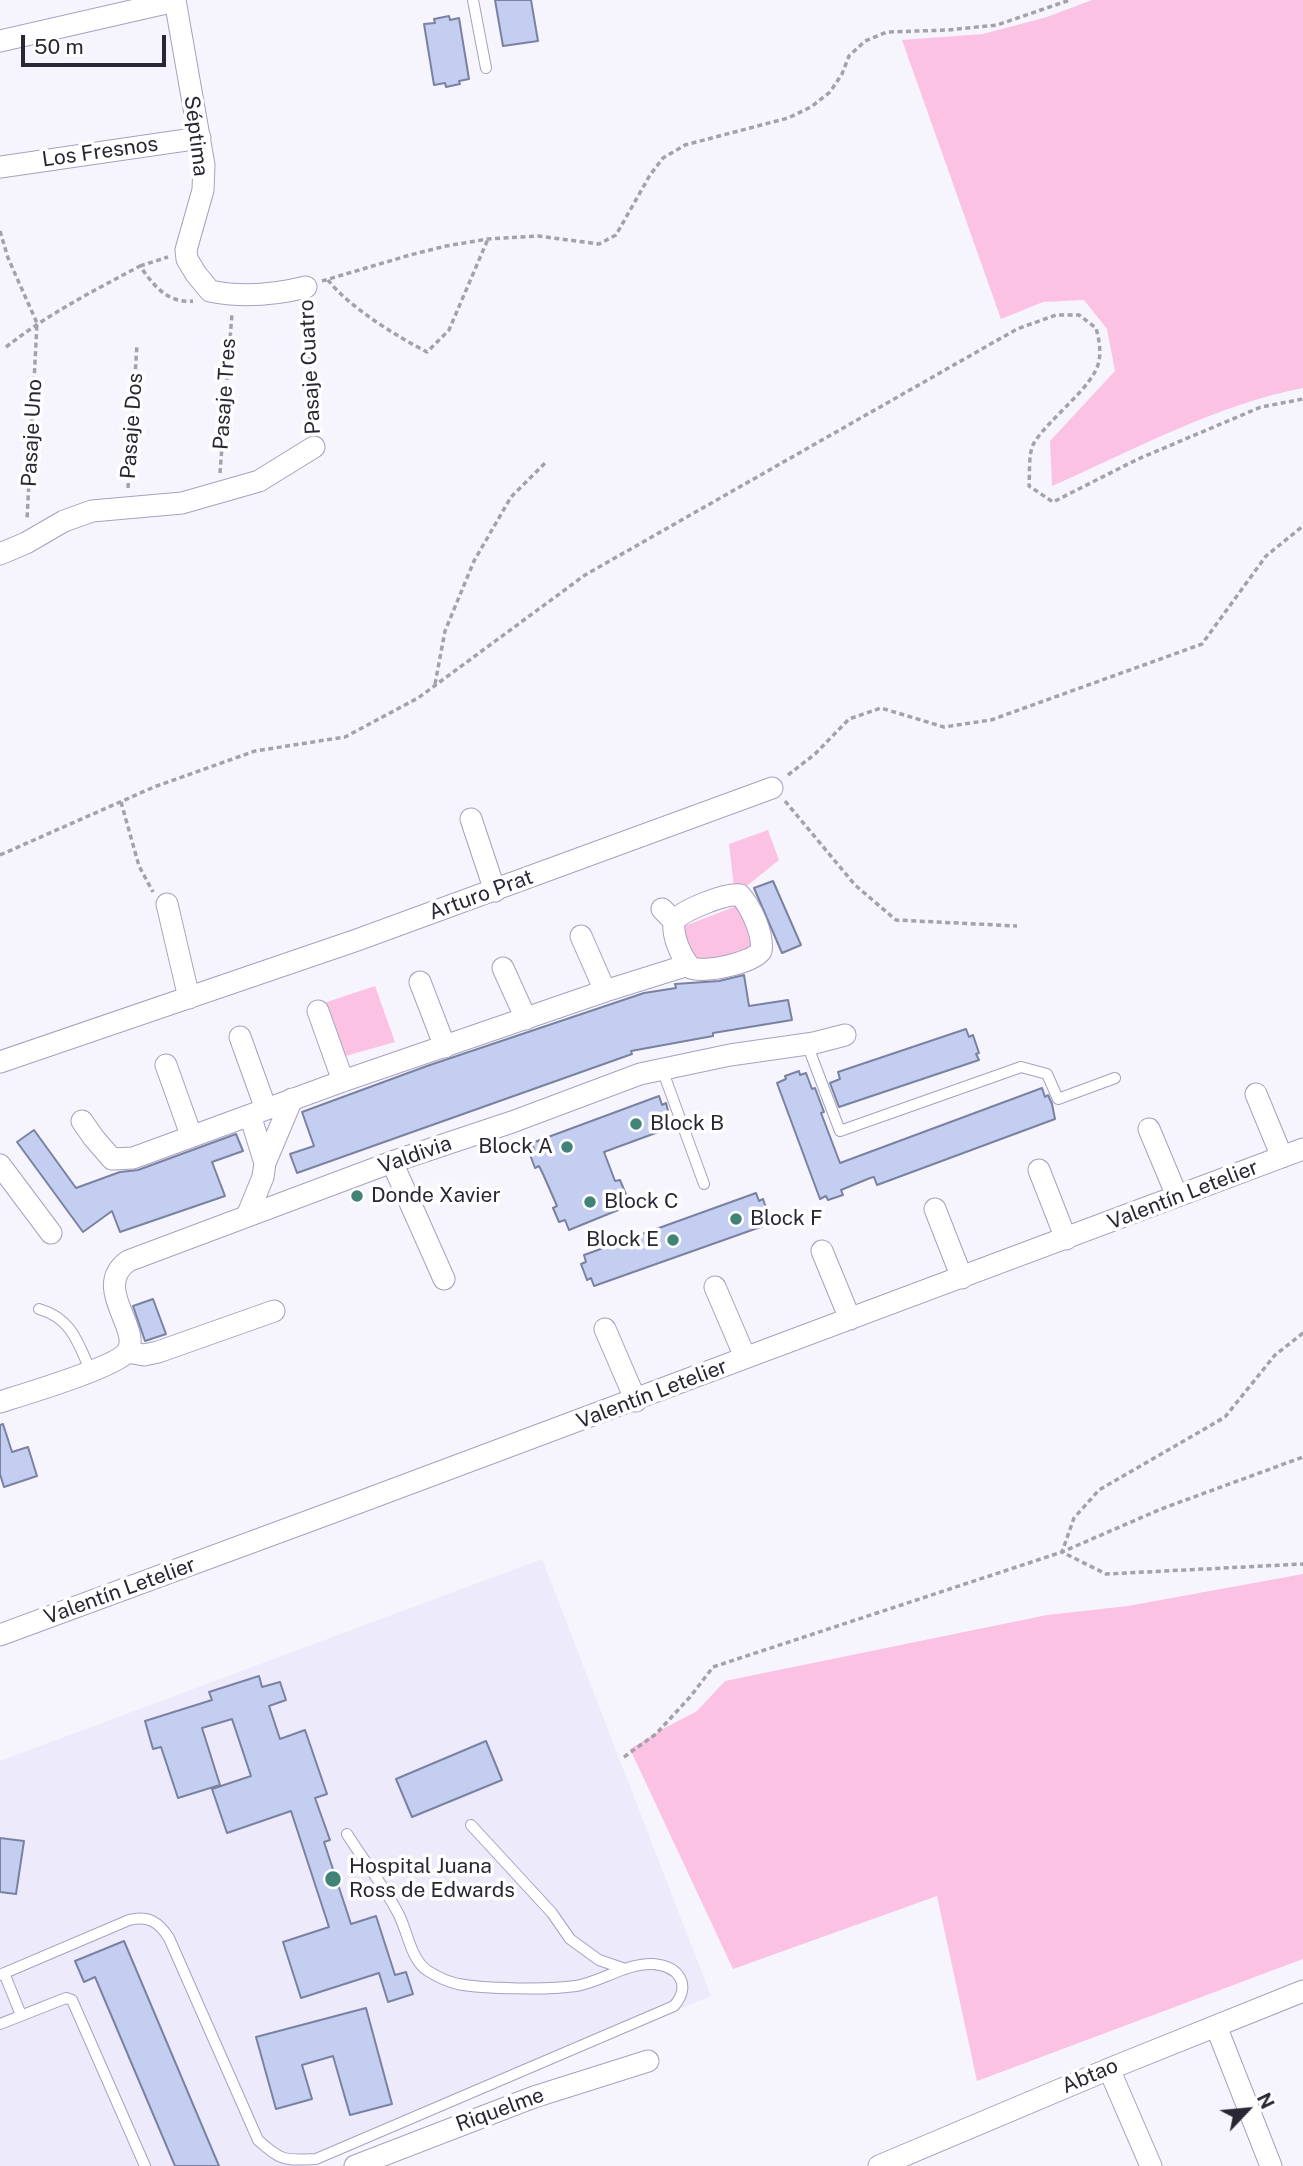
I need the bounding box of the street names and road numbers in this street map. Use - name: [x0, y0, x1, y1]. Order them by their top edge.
- street label: Séptima: [179, 94, 213, 178]
- street label: Los Fresnos: [40, 131, 160, 173]
- street label: Pasaje Cuatro: [294, 299, 326, 435]
- street label: Pasaje Tres: [209, 337, 241, 451]
- street label: Pasaje Dos: [116, 372, 148, 480]
- street label: Pasaje Uno: [17, 378, 47, 488]
- street label: Arturo Prat: [426, 865, 536, 925]
- street label: Valdivia: [375, 1131, 455, 1179]
- street label: Valentín Letelier: [1104, 1155, 1262, 1235]
- street label: Valentín Letelier: [573, 1354, 731, 1434]
- street label: Valentín Letelier: [41, 1552, 199, 1630]
- street label: Abtao: [1058, 2053, 1122, 2099]
- street label: Riquelme: [452, 2082, 548, 2138]

